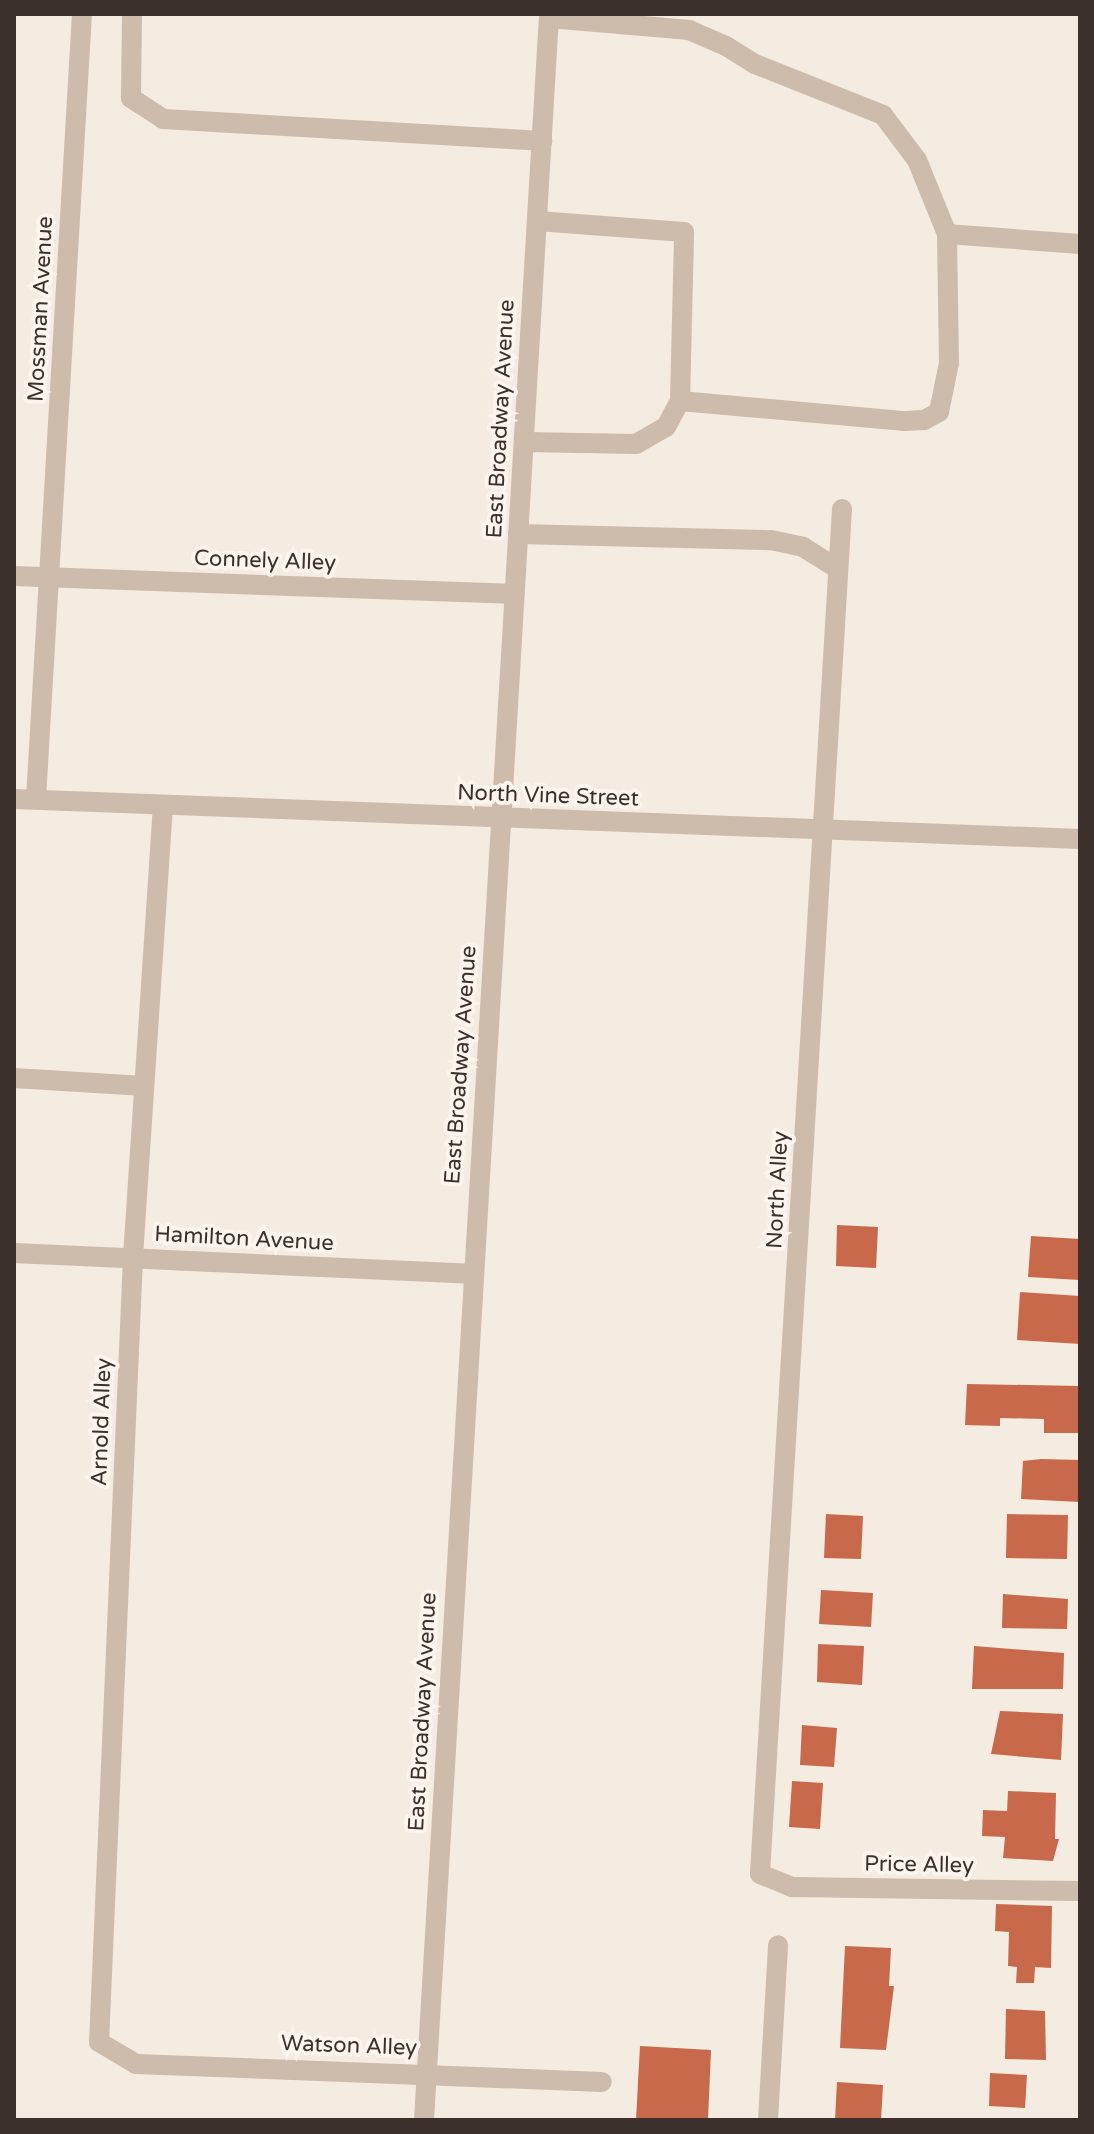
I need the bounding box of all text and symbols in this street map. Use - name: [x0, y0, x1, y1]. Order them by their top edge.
- street label: Mossman Avenue: [23, 216, 59, 402]
- street label: East Broadway Avenue: [482, 299, 520, 539]
- street label: Connely Alley: [194, 545, 336, 577]
- street label: North Vine Street: [457, 780, 639, 812]
- street label: East Broadway Avenue: [439, 945, 483, 1185]
- street label: North Alley: [762, 1130, 794, 1250]
- street label: Hamilton Avenue: [154, 1221, 334, 1257]
- street label: Arnold Alley: [87, 1358, 117, 1486]
- street label: East Broadway Avenue: [404, 1592, 442, 1832]
- street label: Price Alley: [864, 1851, 974, 1879]
- street label: Watson Alley: [280, 2030, 418, 2062]

